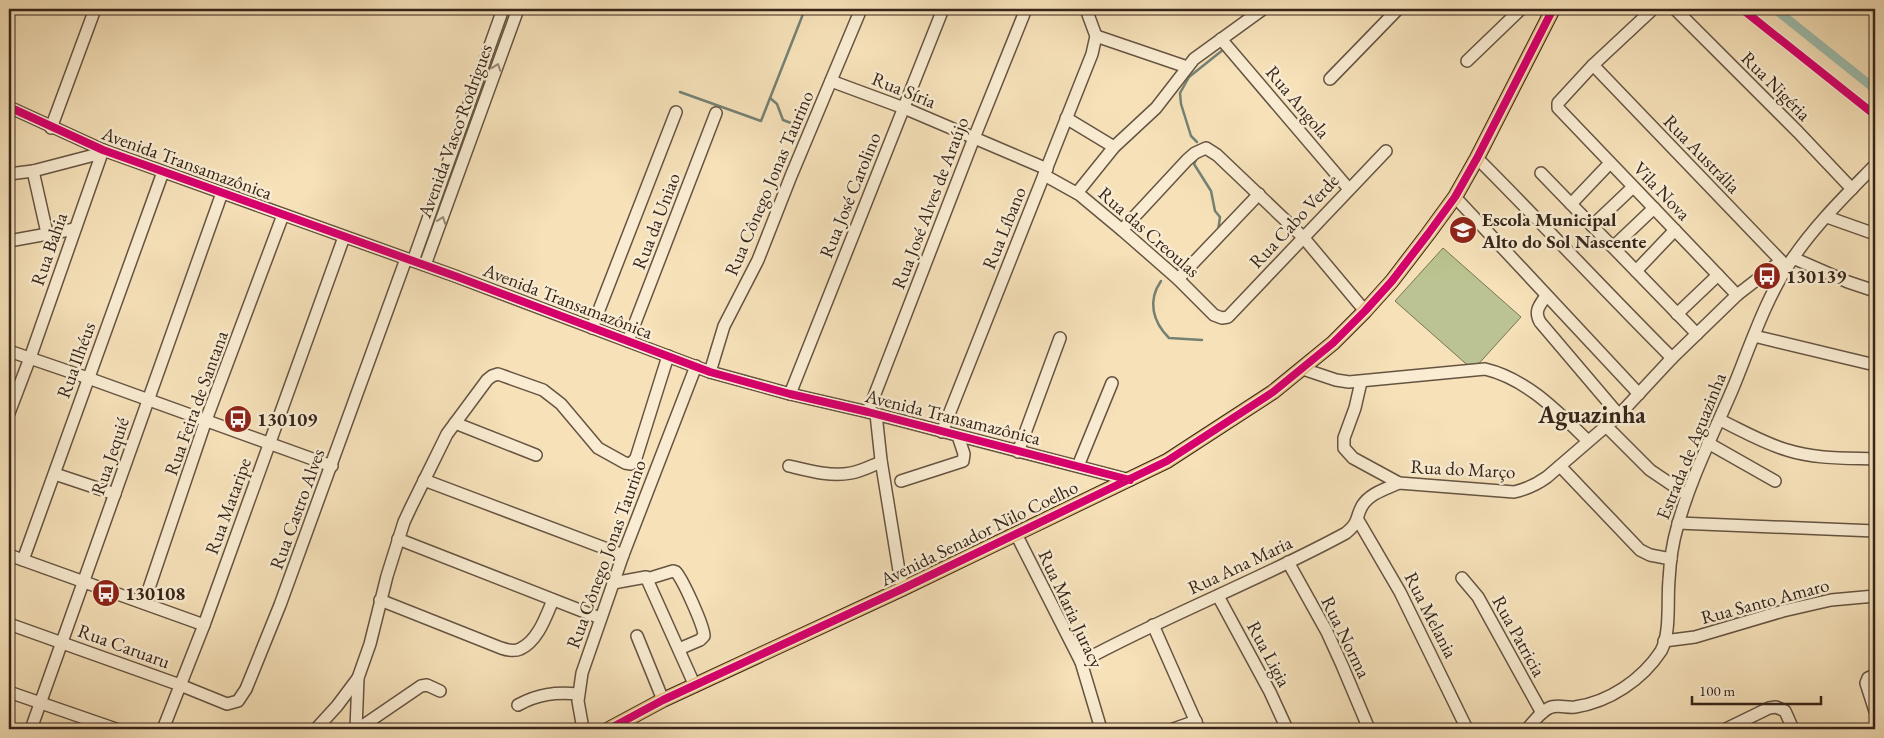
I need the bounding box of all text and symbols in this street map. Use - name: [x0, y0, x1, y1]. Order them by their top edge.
- street label: Avenida Vasco Rodrigues: [412, 41, 498, 222]
- street label: Rua Nigéria: [1736, 46, 1817, 127]
- street label: Rua Angola: [1260, 60, 1336, 144]
- one-way arrow: [491, 63, 501, 72]
- street label: Rua Síria: [868, 66, 940, 114]
- street label: Rua Cônego Jonas Taurino: [719, 87, 819, 279]
- street label: Rua Austrália: [1658, 109, 1746, 199]
- street label: Rua José Alves de Araújo: [886, 113, 974, 293]
- street label: Avenida Transamazônica: [97, 120, 276, 206]
- street label: Rua José Carolino: [813, 129, 887, 261]
- street label: Vila Nova: [1628, 156, 1697, 226]
- street label: Rua Cabo Verde: [1244, 168, 1344, 274]
- street label: Rua da Uniao: [626, 169, 686, 273]
- street label: Rua das Creoulas: [1093, 181, 1205, 283]
- street label: Rua Líbano: [976, 183, 1032, 273]
- place label: Escola Municipal Alto do Sol Nascente: [1481, 207, 1646, 254]
- street label: Rua Bahia: [25, 209, 73, 289]
- school or university icon: Escola Municipal Alto do Sol Nascente: [1448, 215, 1478, 245]
- one-way arrow: [436, 216, 446, 224]
- street label: Avenida Transamazônica: [479, 257, 657, 345]
- bus stop icon: 130139: [1752, 261, 1782, 291]
- place label: 130139: [1786, 264, 1846, 289]
- street label: Rua Ilhéus: [51, 318, 101, 402]
- street label: Rua Feira de Santana: [158, 327, 234, 479]
- street label: Estrada de Aguazinha: [1650, 368, 1732, 523]
- street label: Avenida Transamazônica: [862, 383, 1044, 451]
- district label: Aguazinha: [1537, 399, 1646, 431]
- bus stop icon: 130109: [223, 404, 253, 434]
- place label: 130109: [257, 407, 317, 432]
- street label: Rua Jequié: [85, 414, 135, 498]
- street label: Rua Castro Alves: [264, 445, 330, 573]
- street label: Rua Mataripe: [199, 454, 257, 558]
- street label: Rua do Março: [1410, 454, 1516, 484]
- street label: Rua Cônego Jonas Taurino: [560, 456, 652, 652]
- street label: Avenida Senador Nilo Coelho: [875, 474, 1082, 592]
- street label: Rua Ana Maria: [1184, 530, 1297, 600]
- street label: Rua Maria Juracy: [1033, 546, 1110, 673]
- street label: Rua Melania: [1399, 568, 1464, 663]
- street label: Rua Santo Amaro: [1698, 572, 1832, 630]
- bus stop icon: 130108: [91, 578, 121, 608]
- place label: 130108: [125, 581, 185, 606]
- street label: Rua Patricia: [1486, 591, 1552, 681]
- street label: Rua Norma: [1315, 592, 1377, 682]
- street label: Rua Ligia: [1241, 617, 1297, 692]
- street label: Rua Caruaru: [74, 618, 174, 674]
- scale bar: [1692, 673, 1820, 705]
- text: 100 m: [1699, 681, 1736, 700]

